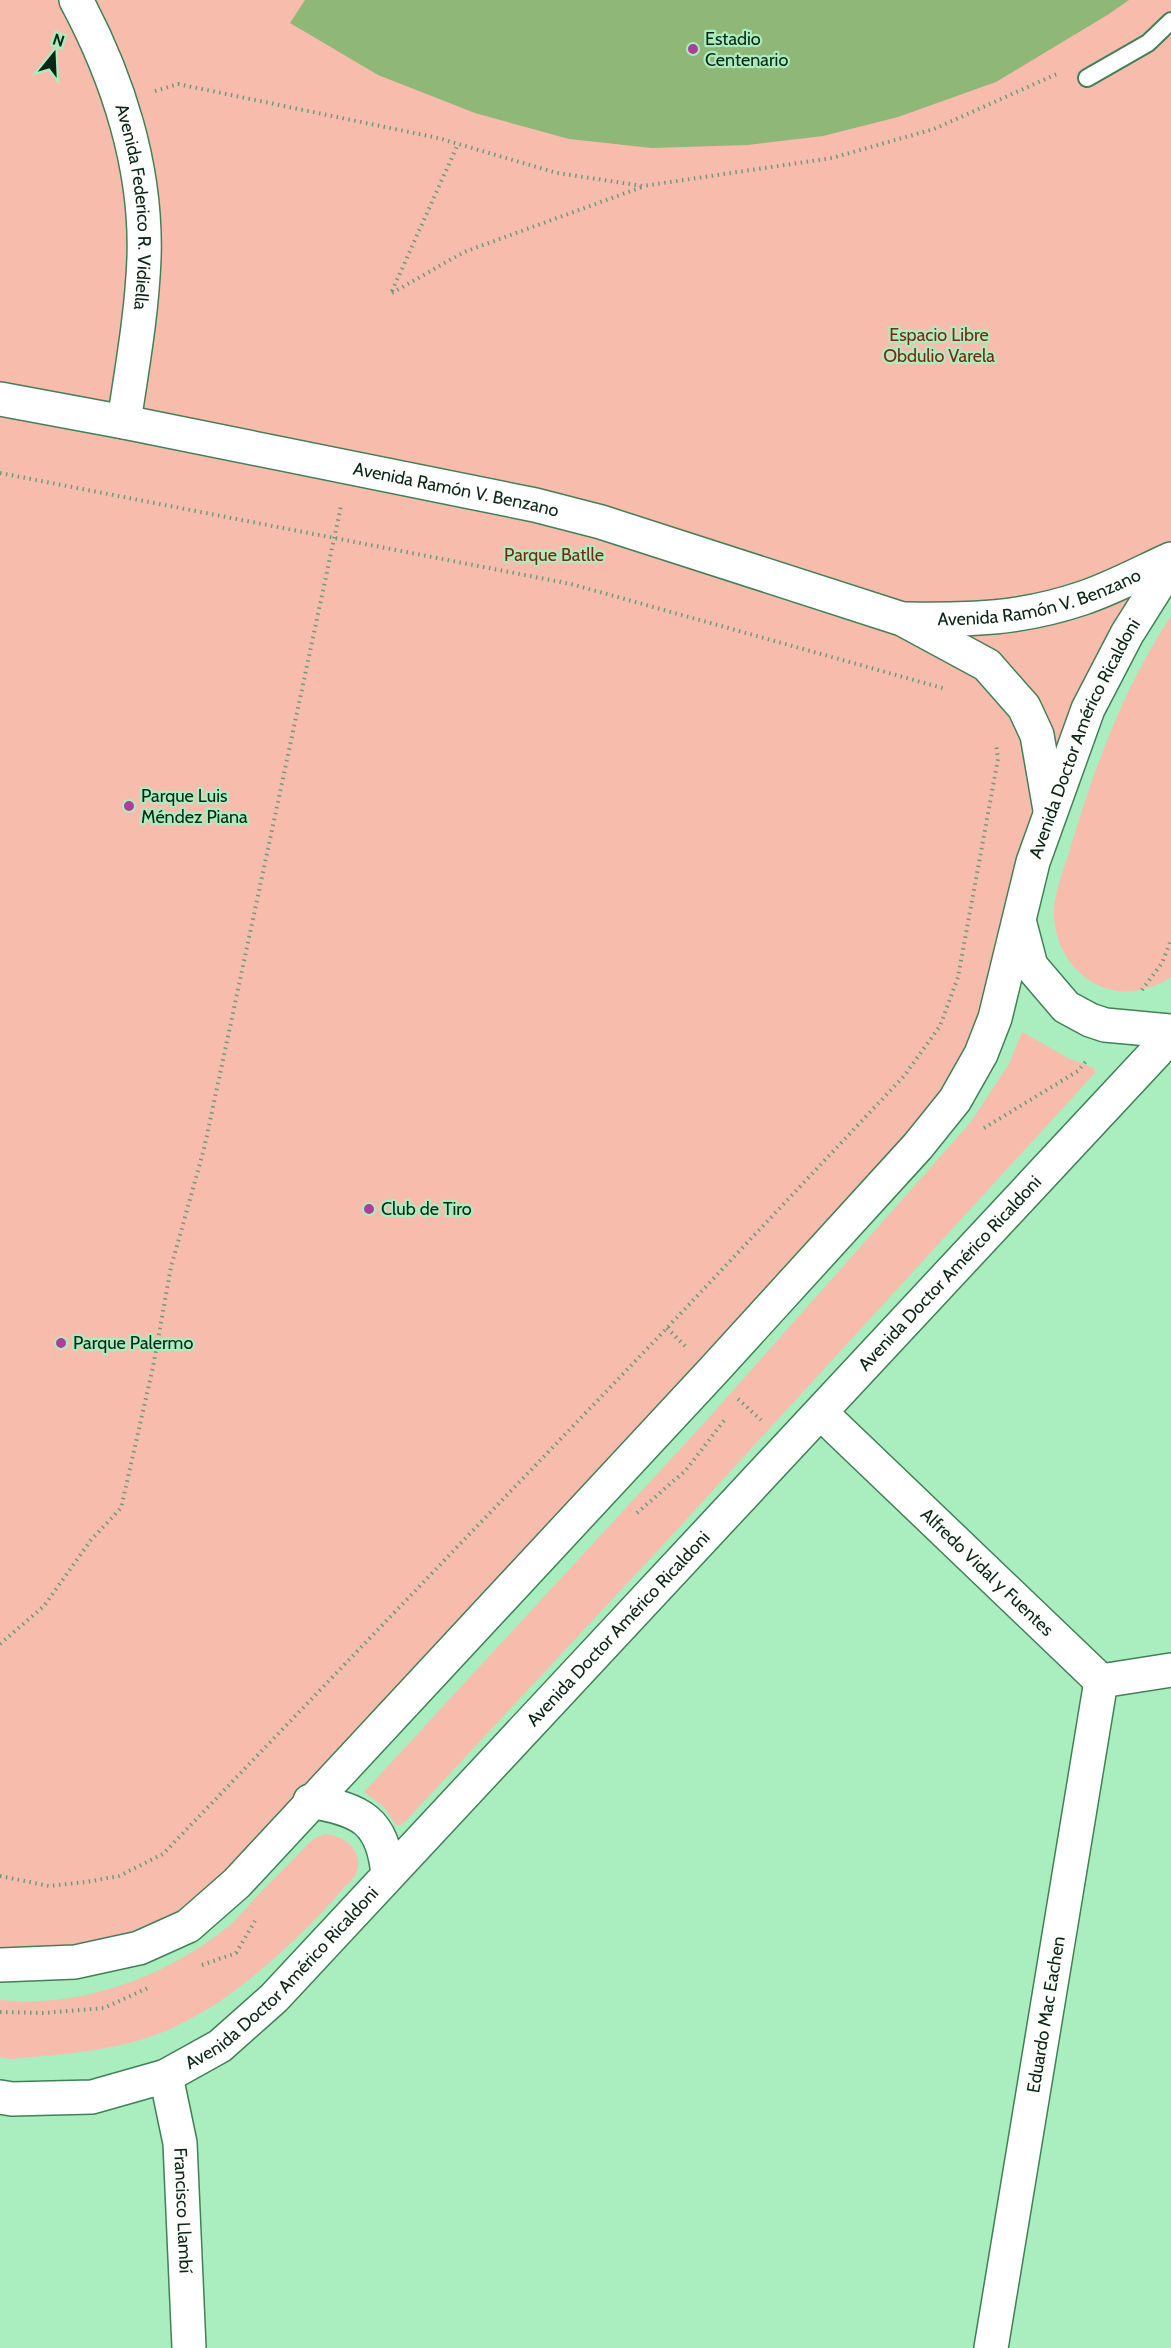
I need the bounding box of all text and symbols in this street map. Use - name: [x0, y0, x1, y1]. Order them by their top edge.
- north arrow: [24, 24, 84, 84]
- place label: Estadio Centenario: [705, 28, 788, 71]
- text: N: [50, 29, 67, 51]
- marker: Estadio Centenario: [686, 42, 700, 56]
- street label: Avenida Federico R. Vidiella: [110, 101, 155, 312]
- park label: Espacio Libre Obdulio Varela: [883, 324, 995, 367]
- street label: Avenida Ramón V. Benzano: [351, 458, 561, 522]
- park label: Parque Batlle: [504, 544, 604, 566]
- street label: Avenida Ramón V. Benzano: [937, 564, 1144, 630]
- street label: Avenida Doctor Américo Ricaldoni: [1024, 614, 1145, 861]
- place label: Parque Luis Méndez Piana: [141, 785, 248, 828]
- marker: Parque Luis Méndez Piana: [122, 799, 136, 813]
- street label: Avenida Doctor Américo Ricaldoni: [853, 1171, 1046, 1375]
- place label: Club de Tiro: [381, 1198, 472, 1220]
- marker: Club de Tiro: [362, 1202, 376, 1216]
- place label: Parque Palermo: [73, 1332, 193, 1354]
- marker: Parque Palermo: [54, 1336, 68, 1350]
- street label: Alfredo Vidal y Fuentes: [916, 1503, 1058, 1641]
- street label: Avenida Doctor Américo Ricaldoni: [522, 1527, 715, 1731]
- street label: Avenida Doctor Américo Ricaldoni: [181, 1882, 383, 2074]
- street label: Eduardo Mac Eachen: [1022, 1935, 1070, 2094]
- street label: Francisco Llambí: [169, 2147, 197, 2274]

